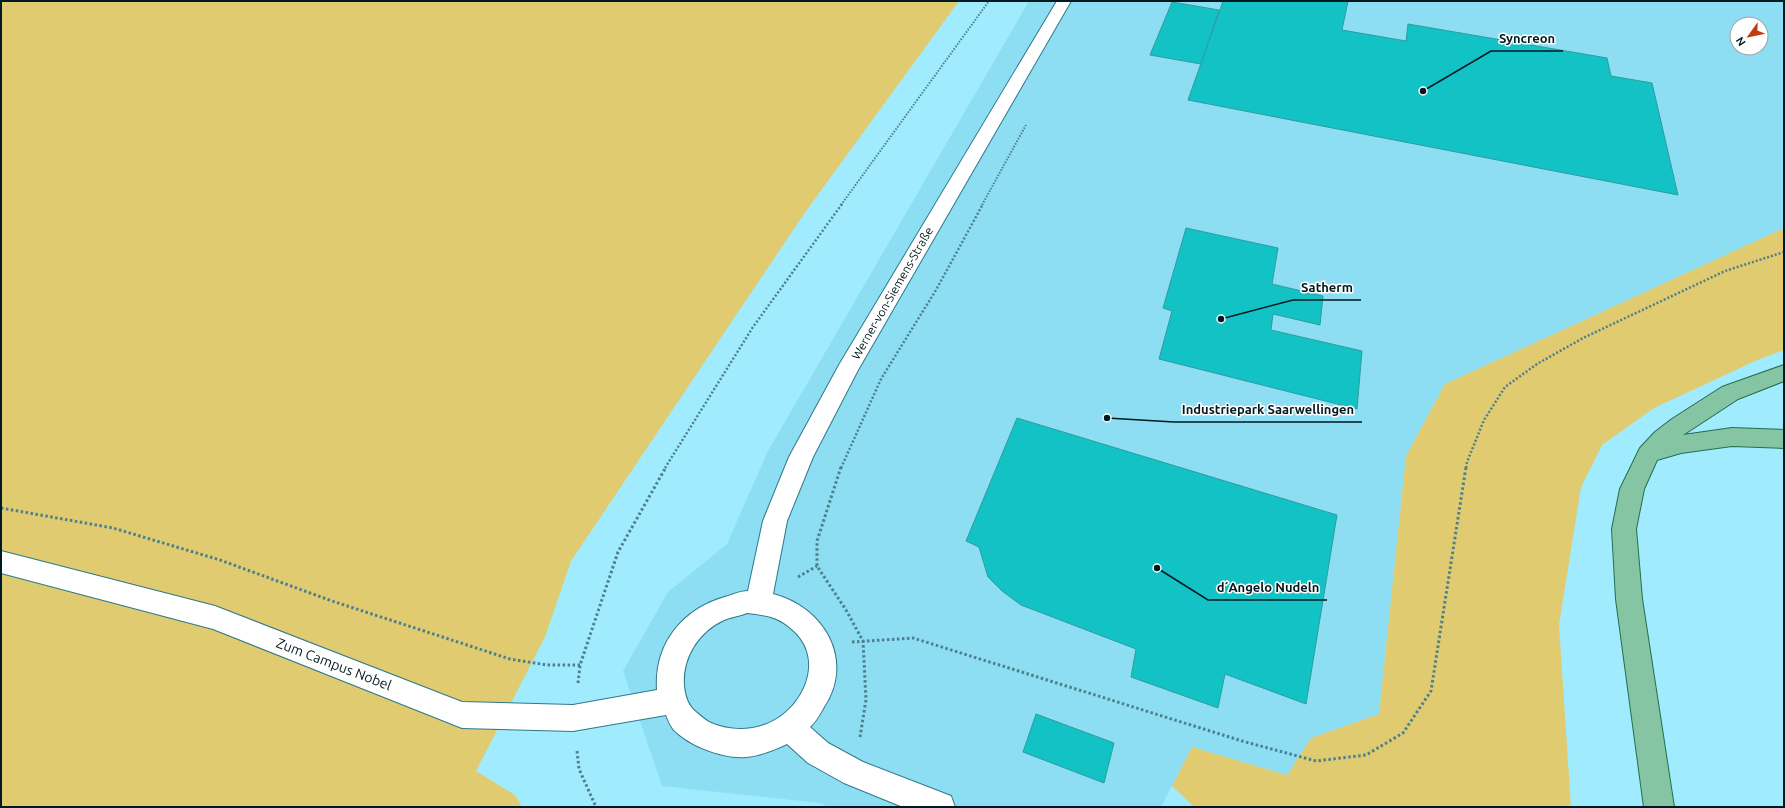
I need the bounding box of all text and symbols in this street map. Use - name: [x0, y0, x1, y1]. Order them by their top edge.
- north arrow: [1729, 16, 1769, 56]
- callout: Syncreon: [1491, 26, 1563, 51]
- text: Syncreon: [1499, 31, 1555, 45]
- text: N: [1733, 35, 1748, 48]
- street label: Werner-von-Siemens-Straße: [849, 225, 935, 361]
- callout: Satherm: [1293, 275, 1361, 300]
- text: Satherm: [1301, 280, 1353, 294]
- callout: Industriepark Saarwellingen: [1174, 397, 1362, 422]
- text: Industriepark Saarwellingen: [1182, 402, 1354, 416]
- callout: d´Angelo Nudeln: [1208, 575, 1327, 600]
- text: d´Angelo Nudeln: [1217, 580, 1319, 594]
- street label: Zum Campus Nobel: [274, 635, 394, 693]

